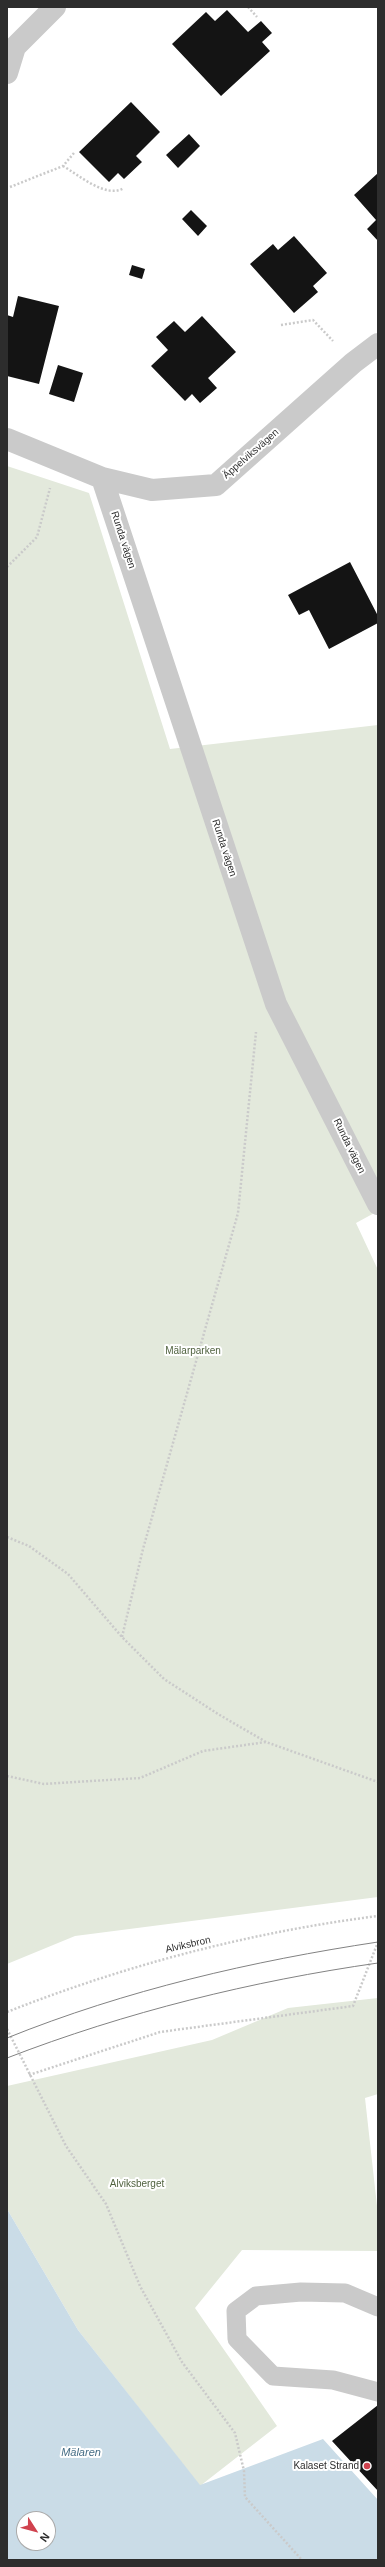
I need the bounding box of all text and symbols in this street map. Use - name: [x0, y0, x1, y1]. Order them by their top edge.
- street label: Äppelviksvägen: [221, 426, 281, 482]
- street label: Runda vägen: [108, 510, 138, 570]
- street label: Runda vägen: [209, 818, 239, 878]
- street label: Runda vägen: [331, 1117, 367, 1175]
- park label: Mälarparken: [165, 1345, 221, 1357]
- street label: Alviksbron: [164, 1934, 212, 1956]
- park label: Alviksberget: [110, 2178, 164, 2190]
- water label: Mälaren: [61, 2446, 101, 2460]
- place label: Kalaset Strand: [293, 2460, 359, 2472]
- marker: Kalaset Strand: [362, 2461, 372, 2471]
- north arrow: [16, 2511, 56, 2551]
- text: N: [38, 2531, 52, 2544]

